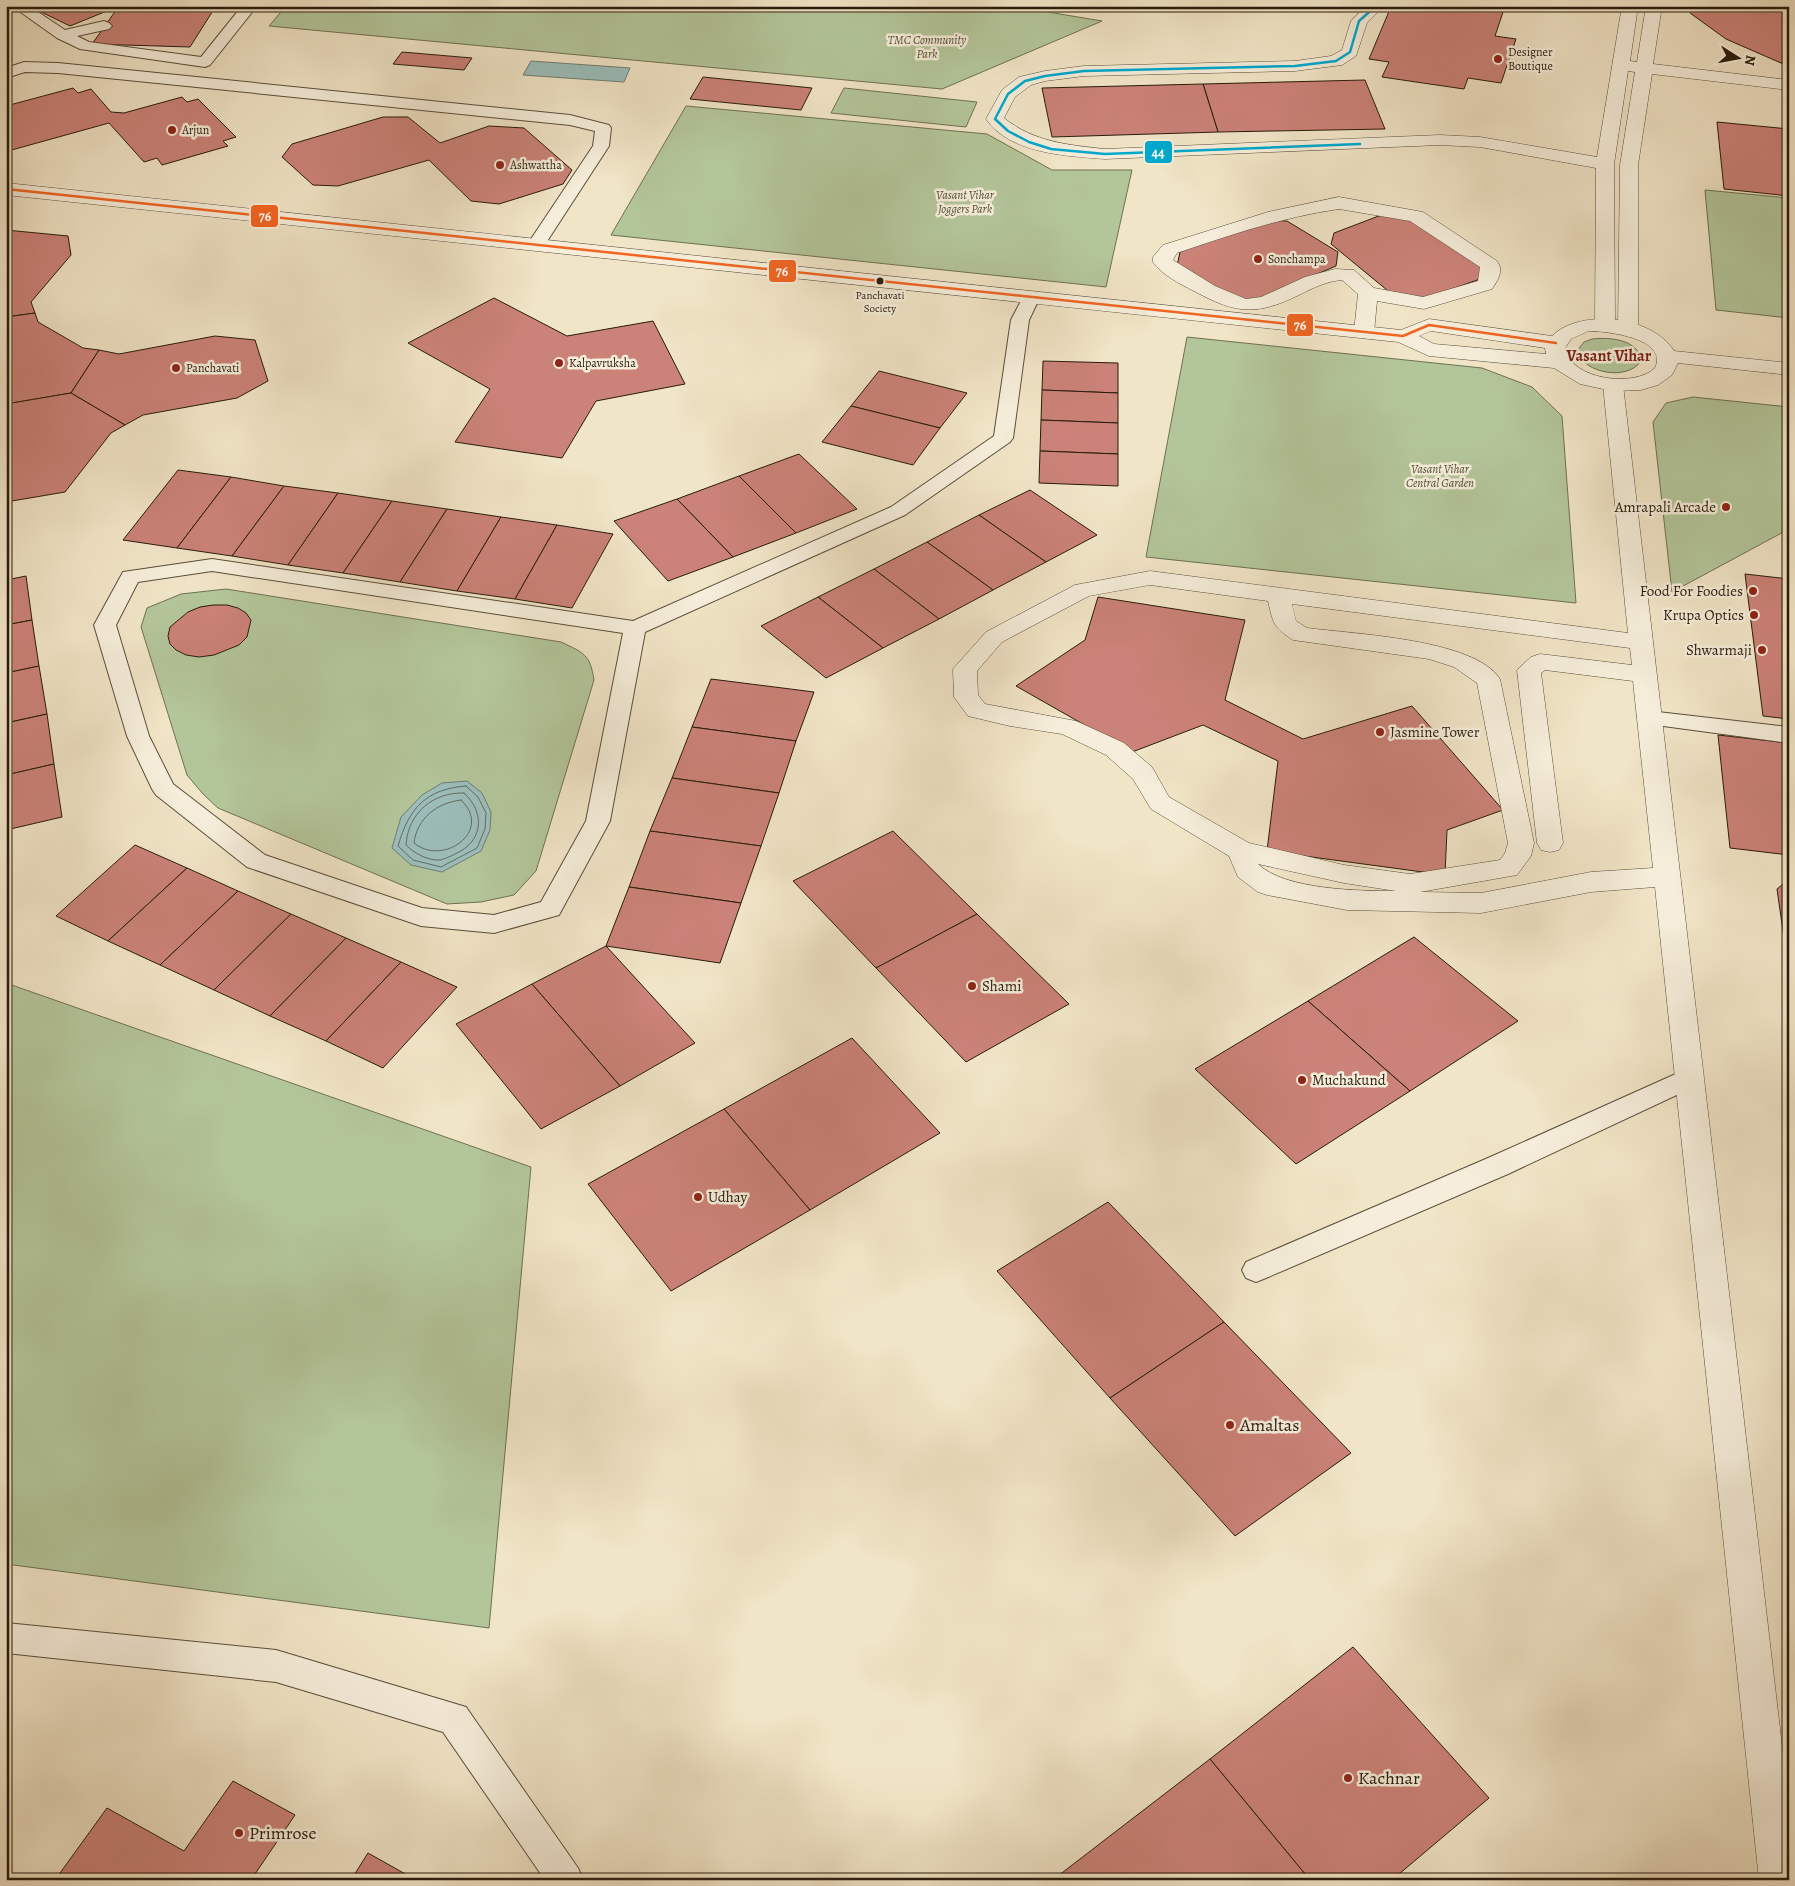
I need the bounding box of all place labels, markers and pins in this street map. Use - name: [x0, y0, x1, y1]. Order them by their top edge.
- place label: Designer Boutique: [1508, 44, 1553, 74]
- marker: Designer Boutique: [1492, 53, 1504, 65]
- place label: Arjun: [181, 122, 210, 138]
- marker: Arjun: [166, 124, 178, 136]
- place label: Ashwattha: [509, 157, 562, 173]
- marker: Ashwattha: [494, 159, 506, 171]
- place label: Sonchampa: [1268, 251, 1326, 267]
- marker: Sonchampa: [1252, 253, 1264, 265]
- marker: Panchavati Society: [875, 276, 885, 286]
- place label: Panchavati Society: [855, 288, 905, 316]
- place label: Kalpavruksha: [569, 355, 636, 371]
- marker: Kalpavruksha: [553, 357, 565, 369]
- place label: Panchavati: [186, 360, 240, 376]
- marker: Panchavati: [170, 362, 182, 374]
- place label: Amrapali Arcade: [1614, 497, 1716, 517]
- marker: Amrapali Arcade: [1720, 501, 1732, 513]
- place label: Food For Foodies: [1640, 581, 1743, 601]
- marker: Food For Foodies: [1747, 585, 1759, 597]
- place label: Krupa Optics: [1663, 605, 1744, 625]
- marker: Krupa Optics: [1748, 609, 1760, 621]
- place label: Shwarmaji: [1686, 640, 1752, 660]
- marker: Shwarmaji: [1756, 644, 1768, 656]
- place label: Jasmine Tower: [1390, 722, 1480, 742]
- marker: Jasmine Tower: [1374, 726, 1386, 738]
- place label: Shami: [982, 976, 1022, 996]
- marker: Shami: [966, 980, 978, 992]
- place label: Muchakund: [1312, 1070, 1387, 1090]
- marker: Muchakund: [1296, 1074, 1308, 1086]
- place label: Udhay: [708, 1187, 748, 1207]
- marker: Udhay: [692, 1191, 704, 1203]
- place label: Amaltas: [1239, 1413, 1299, 1437]
- marker: Amaltas: [1224, 1419, 1236, 1431]
- place label: Kachnar: [1358, 1766, 1420, 1790]
- marker: Kachnar: [1342, 1772, 1354, 1784]
- place label: Primrose: [249, 1821, 317, 1845]
- marker: Primrose: [233, 1827, 245, 1839]

